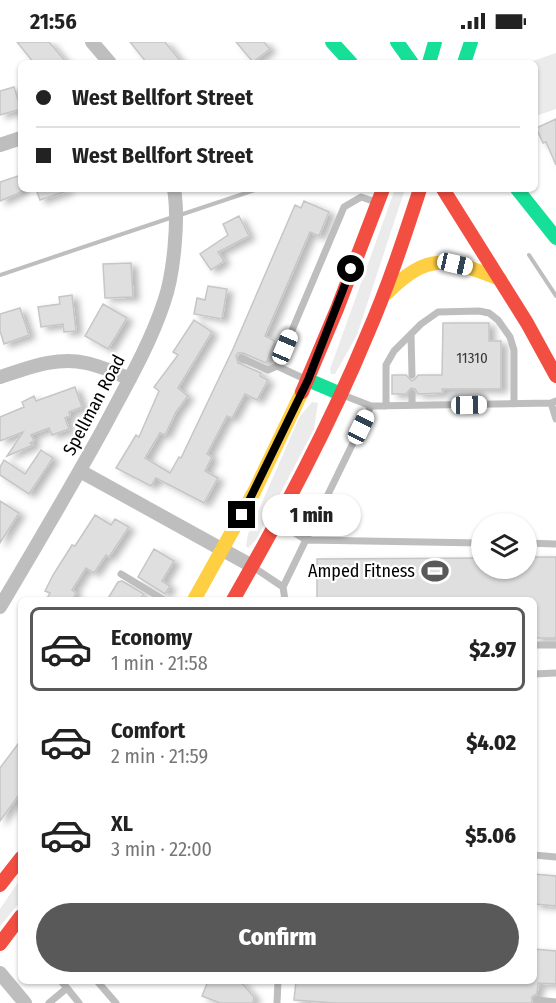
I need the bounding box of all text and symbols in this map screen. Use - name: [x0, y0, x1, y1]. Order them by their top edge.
- text: 21:56: [30, 8, 77, 35]
- text: West Bellfort Street: [72, 84, 253, 111]
- text: West Bellfort Street: [72, 142, 253, 169]
- car: [435, 251, 475, 277]
- route start: [337, 255, 364, 282]
- car: [270, 327, 300, 367]
- house number: 11310: [456, 349, 488, 367]
- street label: Spellman Road: [58, 351, 130, 459]
- car: [451, 396, 487, 414]
- car: [345, 407, 377, 447]
- callout: 1 min: [263, 494, 362, 536]
- route end: [228, 501, 255, 528]
- text: 1 min: [290, 503, 333, 527]
- map controls: [471, 513, 537, 579]
- button: layers: [471, 513, 537, 579]
- sports icon: Amped Fitness: [420, 556, 450, 586]
- place label: Amped Fitness: [308, 560, 415, 582]
- icon: car: [39, 622, 93, 676]
- text: Economy: [111, 624, 192, 651]
- text: $2.97: [469, 636, 516, 663]
- text: 1 min · 21:58: [111, 651, 208, 675]
- icon: car: [39, 715, 93, 769]
- text: Comfort: [111, 717, 185, 744]
- text: $4.02: [466, 729, 516, 756]
- text: 2 min · 21:59: [111, 744, 208, 768]
- icon: car: [39, 808, 93, 862]
- text: XL: [111, 810, 133, 837]
- text: $5.06: [465, 822, 516, 849]
- text: 3 min · 22:00: [111, 837, 212, 861]
- button: Confirm: [36, 903, 519, 972]

